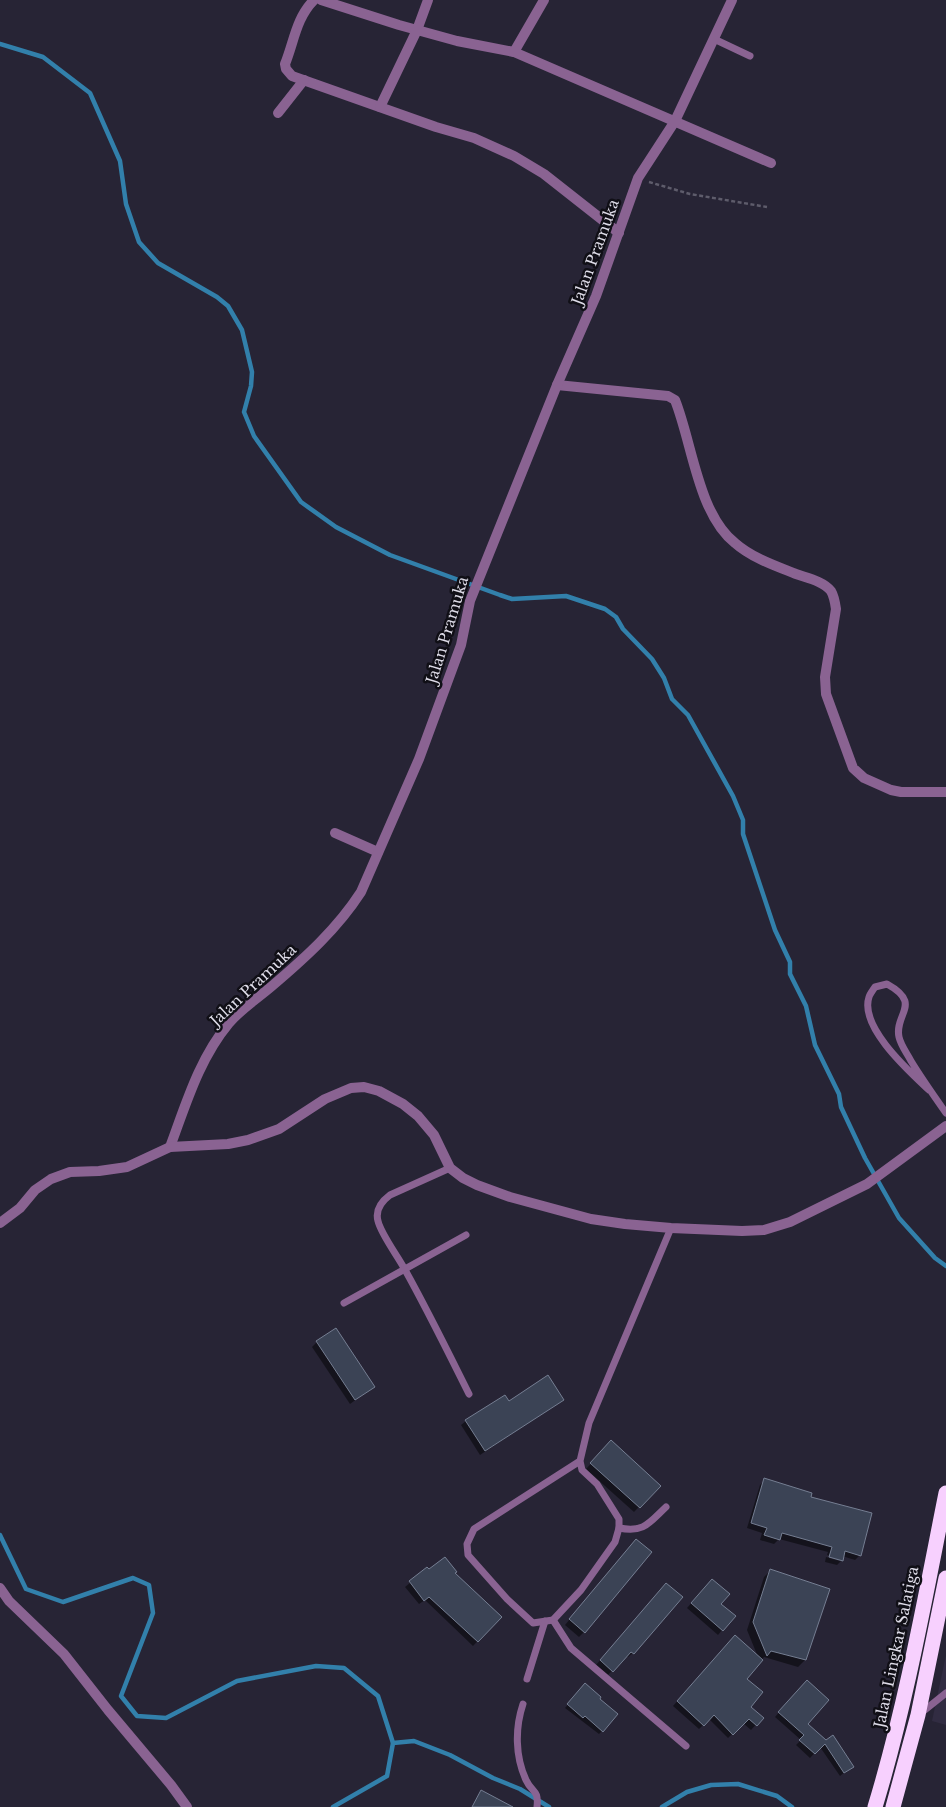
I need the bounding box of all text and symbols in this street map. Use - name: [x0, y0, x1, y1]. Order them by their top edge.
- street label: Jalan Pramuka: [566, 196, 623, 309]
- street label: Jalan Pramuka: [421, 573, 473, 688]
- street label: Jalan Pramuka: [204, 940, 301, 1031]
- street label: Jalan Lingkar Salatiga: [869, 1564, 923, 1732]

